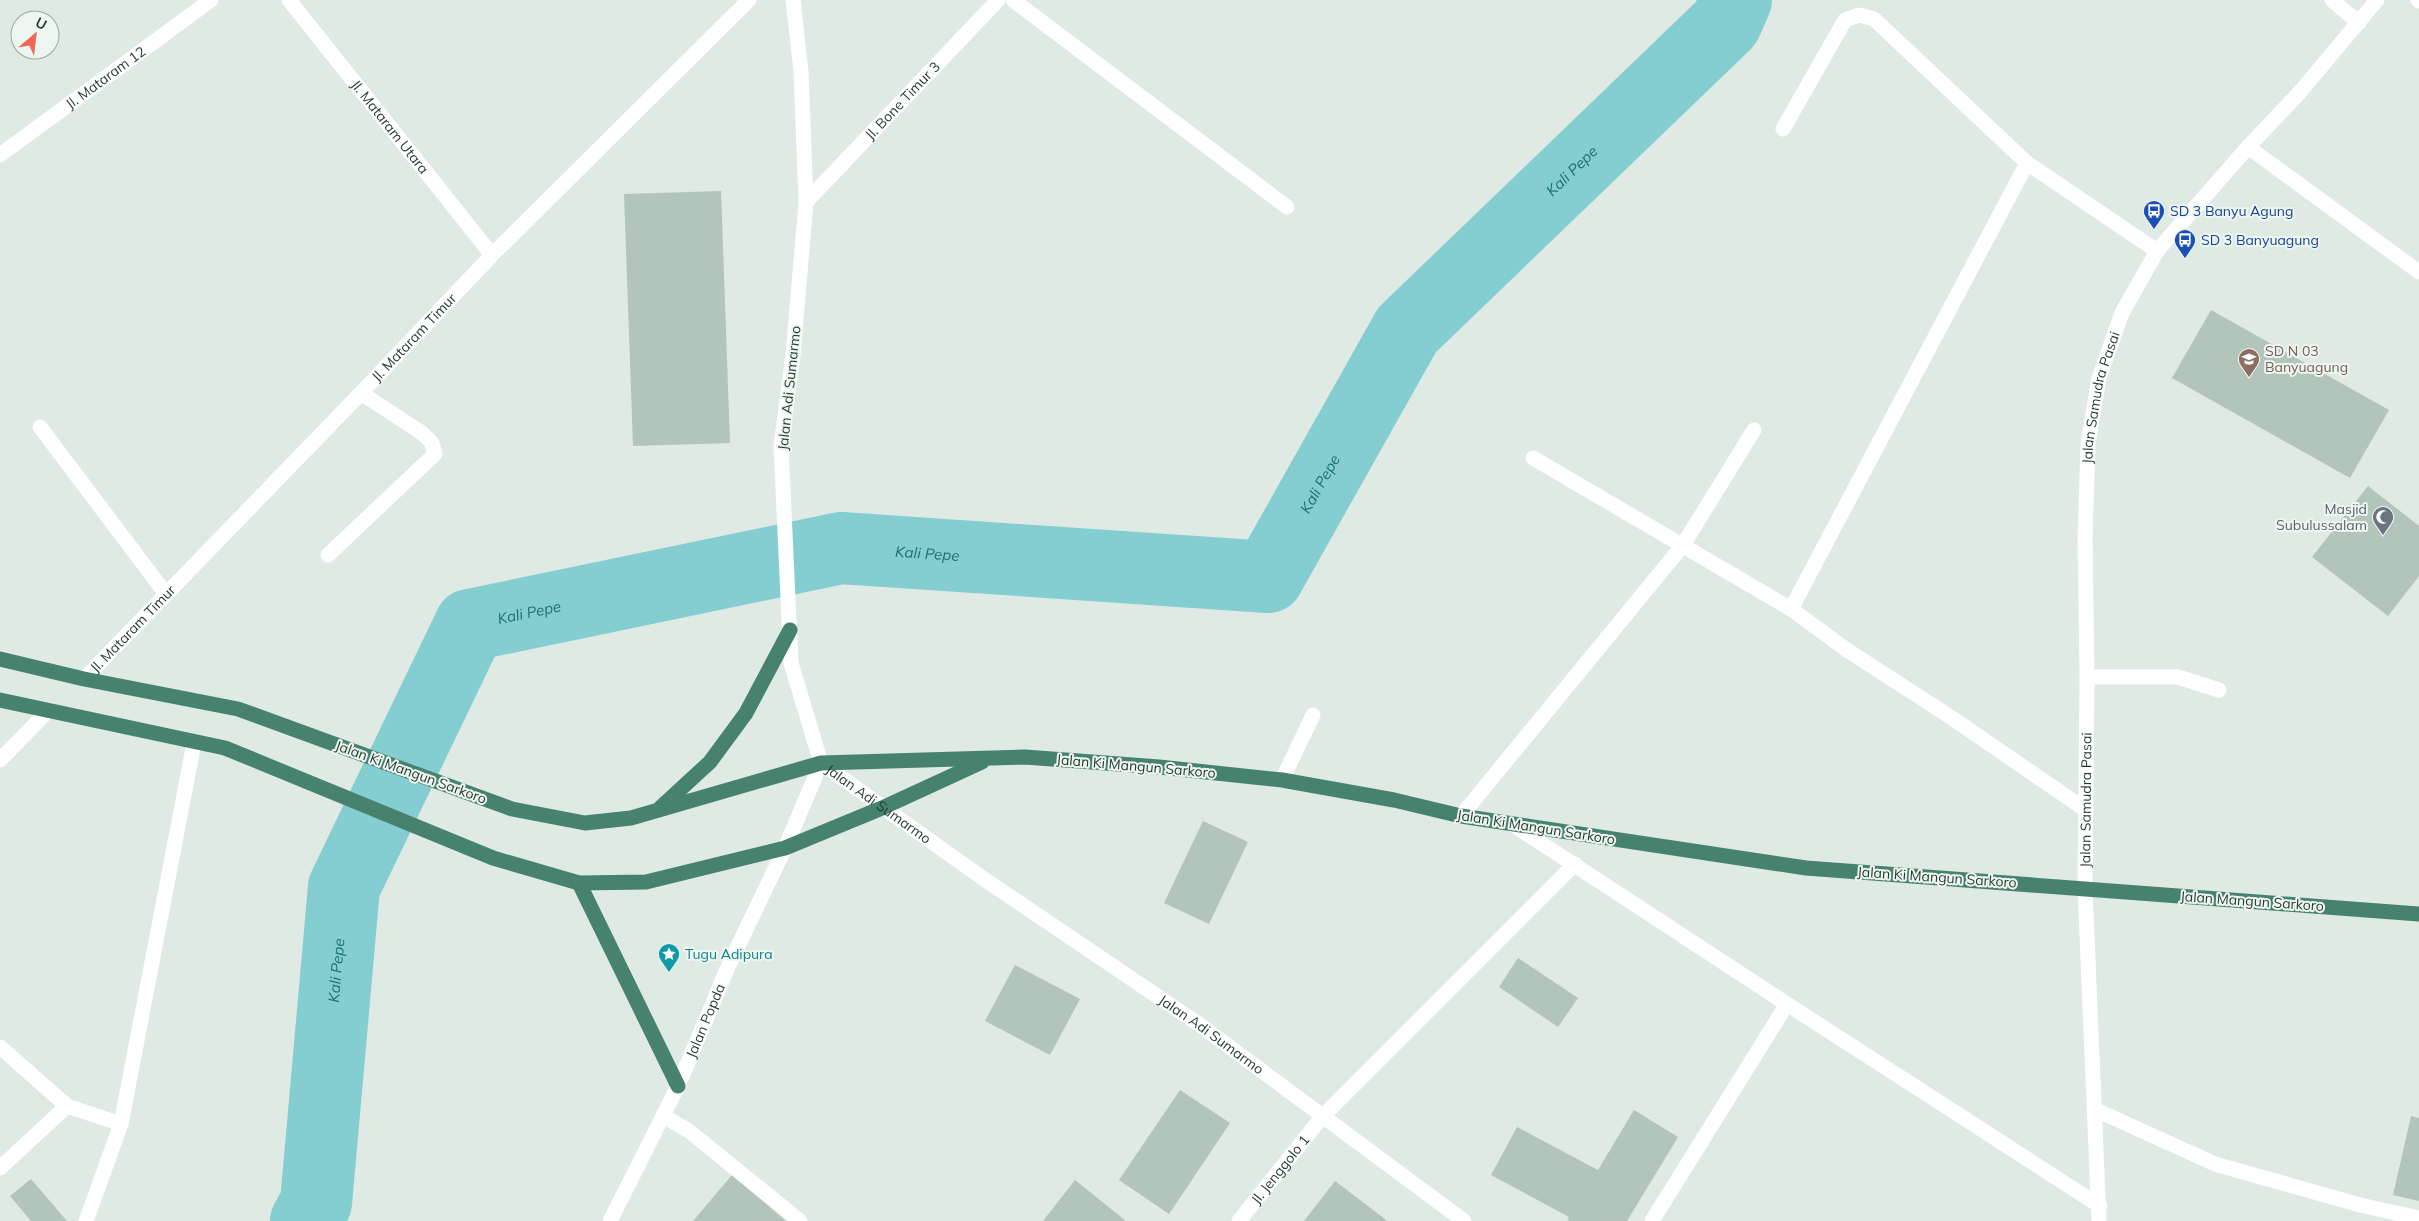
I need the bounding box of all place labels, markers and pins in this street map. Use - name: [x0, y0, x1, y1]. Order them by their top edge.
- bus stop icon: SD 3 Banyu Agung: [2142, 199, 2166, 230]
- place label: SD 3 Banyu Agung: [2170, 202, 2294, 220]
- bus stop icon: SD 3 Banyuagung: [2173, 228, 2197, 259]
- place label: SD 3 Banyuagung: [2201, 231, 2319, 249]
- place label: SD N 03 Banyuagung: [2265, 342, 2348, 376]
- school or university icon: SD N 03 Banyuagung: [2237, 347, 2261, 378]
- place label: Masjid Subulussalam: [2276, 500, 2367, 534]
- mosque icon: Masjid Subulussalam: [2371, 505, 2395, 536]
- place icon: Tugu Adipura: [657, 942, 681, 973]
- place label: Tugu Adipura: [685, 945, 773, 963]

